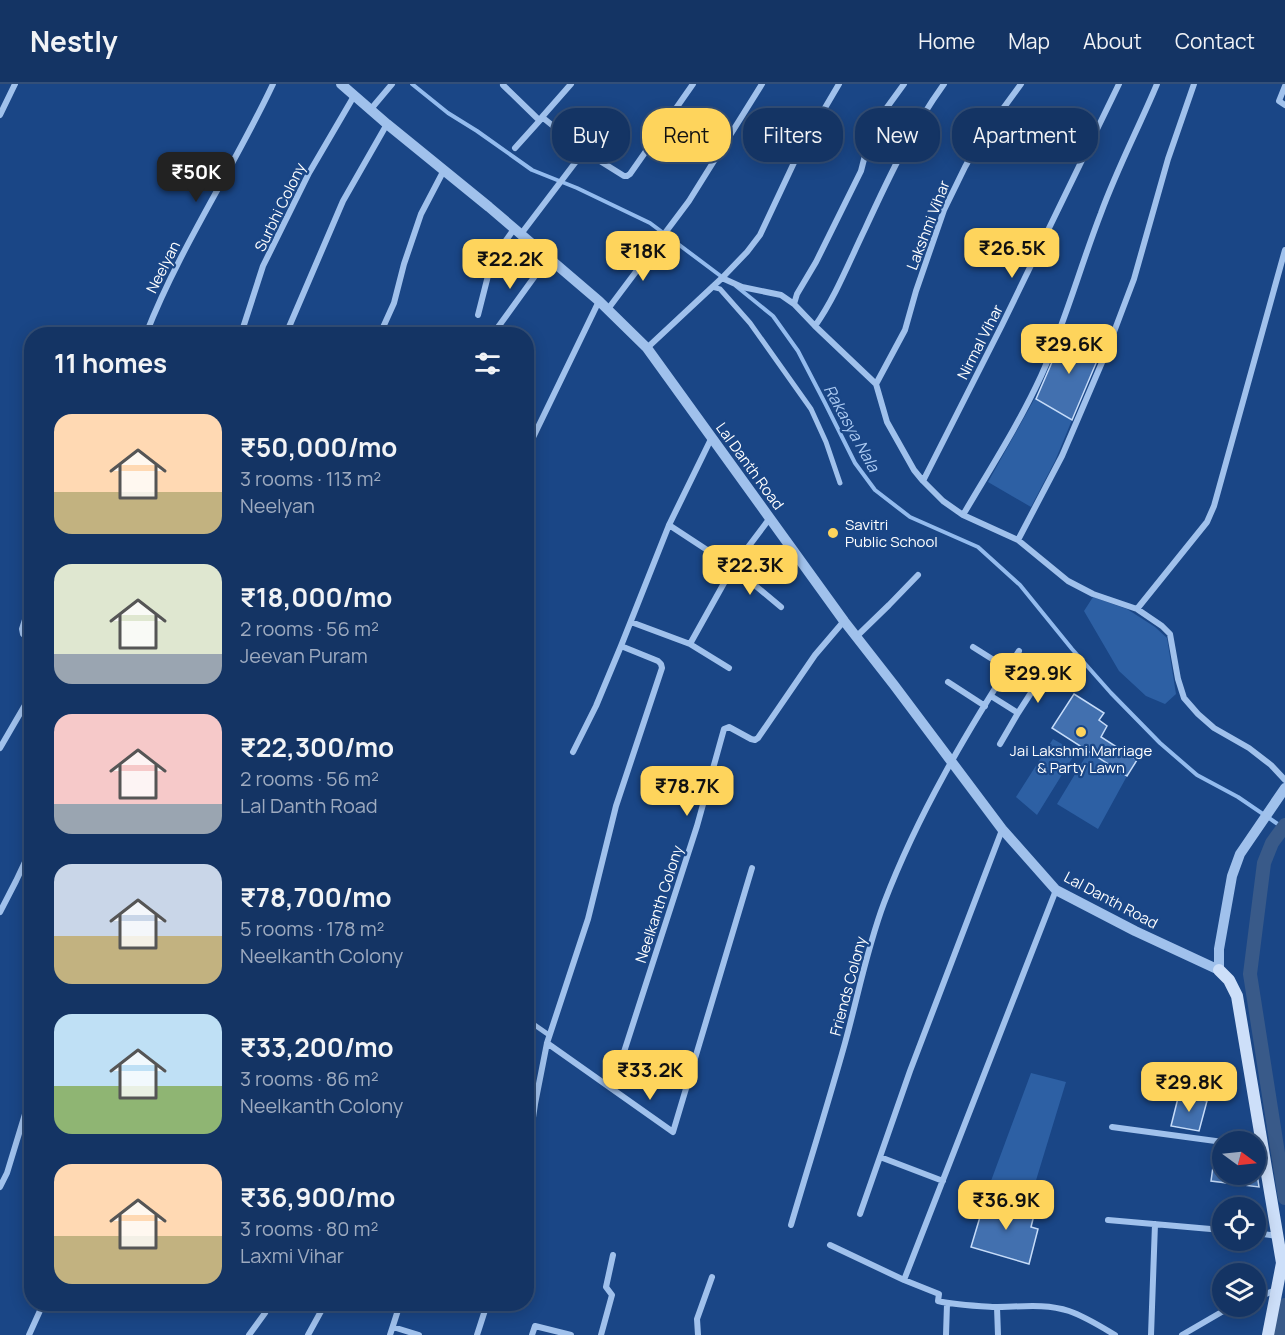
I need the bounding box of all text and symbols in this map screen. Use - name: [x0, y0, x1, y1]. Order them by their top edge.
- text: Nestly: [30, 22, 118, 60]
- text: Home: [918, 27, 975, 55]
- text: Map: [1008, 27, 1050, 55]
- text: About: [1083, 27, 1142, 55]
- text: Contact: [1175, 27, 1255, 55]
- chip: Buy: [552, 108, 630, 162]
- chip: Rent: [642, 108, 731, 162]
- chip: Filters: [743, 108, 843, 162]
- chip: New: [855, 108, 940, 162]
- chip: Apartment: [952, 108, 1098, 162]
- pin: ₹50K: [160, 152, 232, 203]
- text: ₹50K: [171, 158, 221, 185]
- street label: Surbhi Colony: [249, 159, 311, 255]
- street label: Lakshmi Vihar: [901, 177, 955, 273]
- pin: ₹26.5K: [963, 228, 1061, 279]
- pin: ₹18K: [607, 231, 679, 282]
- text: ₹26.5K: [978, 234, 1046, 261]
- street label: Neelyan: [141, 237, 185, 297]
- text: ₹18K: [620, 237, 666, 264]
- pin: ₹22.2K: [461, 239, 559, 290]
- text: ₹22.2K: [476, 245, 544, 272]
- street label: Nirmal Vihar: [952, 300, 1008, 383]
- pin: ₹29.6K: [1020, 324, 1118, 375]
- text: ₹29.6K: [1035, 330, 1103, 357]
- text: 11 homes: [54, 345, 167, 381]
- icon: filters: [471, 347, 504, 380]
- water label: Rakasya Nala: [819, 380, 886, 477]
- street label: Lal Danth Road: [711, 418, 789, 514]
- text: ₹50,000/mo: [240, 429, 397, 465]
- icon: home: [102, 438, 174, 510]
- text: 3 rooms · 113 m²: [240, 465, 381, 492]
- text: Neelyan: [240, 492, 315, 519]
- place label: Savitri Public School: [845, 514, 938, 552]
- marker: Savitri Public School: [826, 526, 840, 540]
- pin: ₹22.3K: [701, 545, 799, 596]
- text: ₹22.3K: [717, 551, 783, 578]
- text: ₹18,000/mo: [240, 579, 392, 615]
- icon: home: [102, 588, 174, 660]
- text: 2 rooms · 56 m²: [240, 615, 379, 642]
- text: Jeevan Puram: [240, 642, 368, 669]
- pin: ₹29.9K: [989, 653, 1087, 704]
- text: ₹29.9K: [1004, 659, 1072, 686]
- marker: Jai Lakshmi Marriage & Party Lawn: [1074, 725, 1088, 739]
- text: ₹22,300/mo: [240, 729, 394, 765]
- icon: home: [102, 738, 174, 810]
- place label: Jai Lakshmi Marriage & Party Lawn: [1010, 740, 1152, 778]
- text: 2 rooms · 56 m²: [240, 765, 379, 792]
- pin: ₹78.7K: [638, 766, 736, 817]
- text: ₹78.7K: [655, 772, 719, 799]
- text: Lal Danth Road: [240, 792, 378, 819]
- street label: Neelkanth Colony: [630, 842, 688, 965]
- street label: Lal Danth Road: [1060, 866, 1162, 934]
- text: ₹78,700/mo: [240, 879, 392, 915]
- icon: home: [102, 888, 174, 960]
- text: 5 rooms · 178 m²: [240, 915, 385, 942]
- street label: Friends Colony: [825, 934, 871, 1038]
- text: Neelkanth Colony: [240, 942, 403, 969]
- text: ₹33,200/mo: [240, 1029, 394, 1065]
- icon: home: [102, 1038, 174, 1110]
- pin: ₹33.2K: [601, 1050, 699, 1101]
- text: ₹33.2K: [617, 1056, 683, 1083]
- pin: ₹29.8K: [1140, 1062, 1238, 1113]
- text: 3 rooms · 86 m²: [240, 1065, 379, 1092]
- text: ₹29.8K: [1155, 1068, 1223, 1095]
- text: Neelkanth Colony: [240, 1092, 403, 1119]
- north arrow: [1212, 1131, 1266, 1185]
- map controls: [1212, 1131, 1266, 1317]
- text: ₹36,900/mo: [240, 1179, 395, 1215]
- pin: ₹36.9K: [957, 1180, 1055, 1231]
- text: ₹36.9K: [972, 1186, 1040, 1213]
- icon: home: [102, 1188, 174, 1260]
- button: locate: [1212, 1197, 1266, 1251]
- text: 3 rooms · 80 m²: [240, 1215, 379, 1242]
- text: Laxmi Vihar: [240, 1242, 344, 1269]
- button: layers: [1212, 1263, 1266, 1317]

